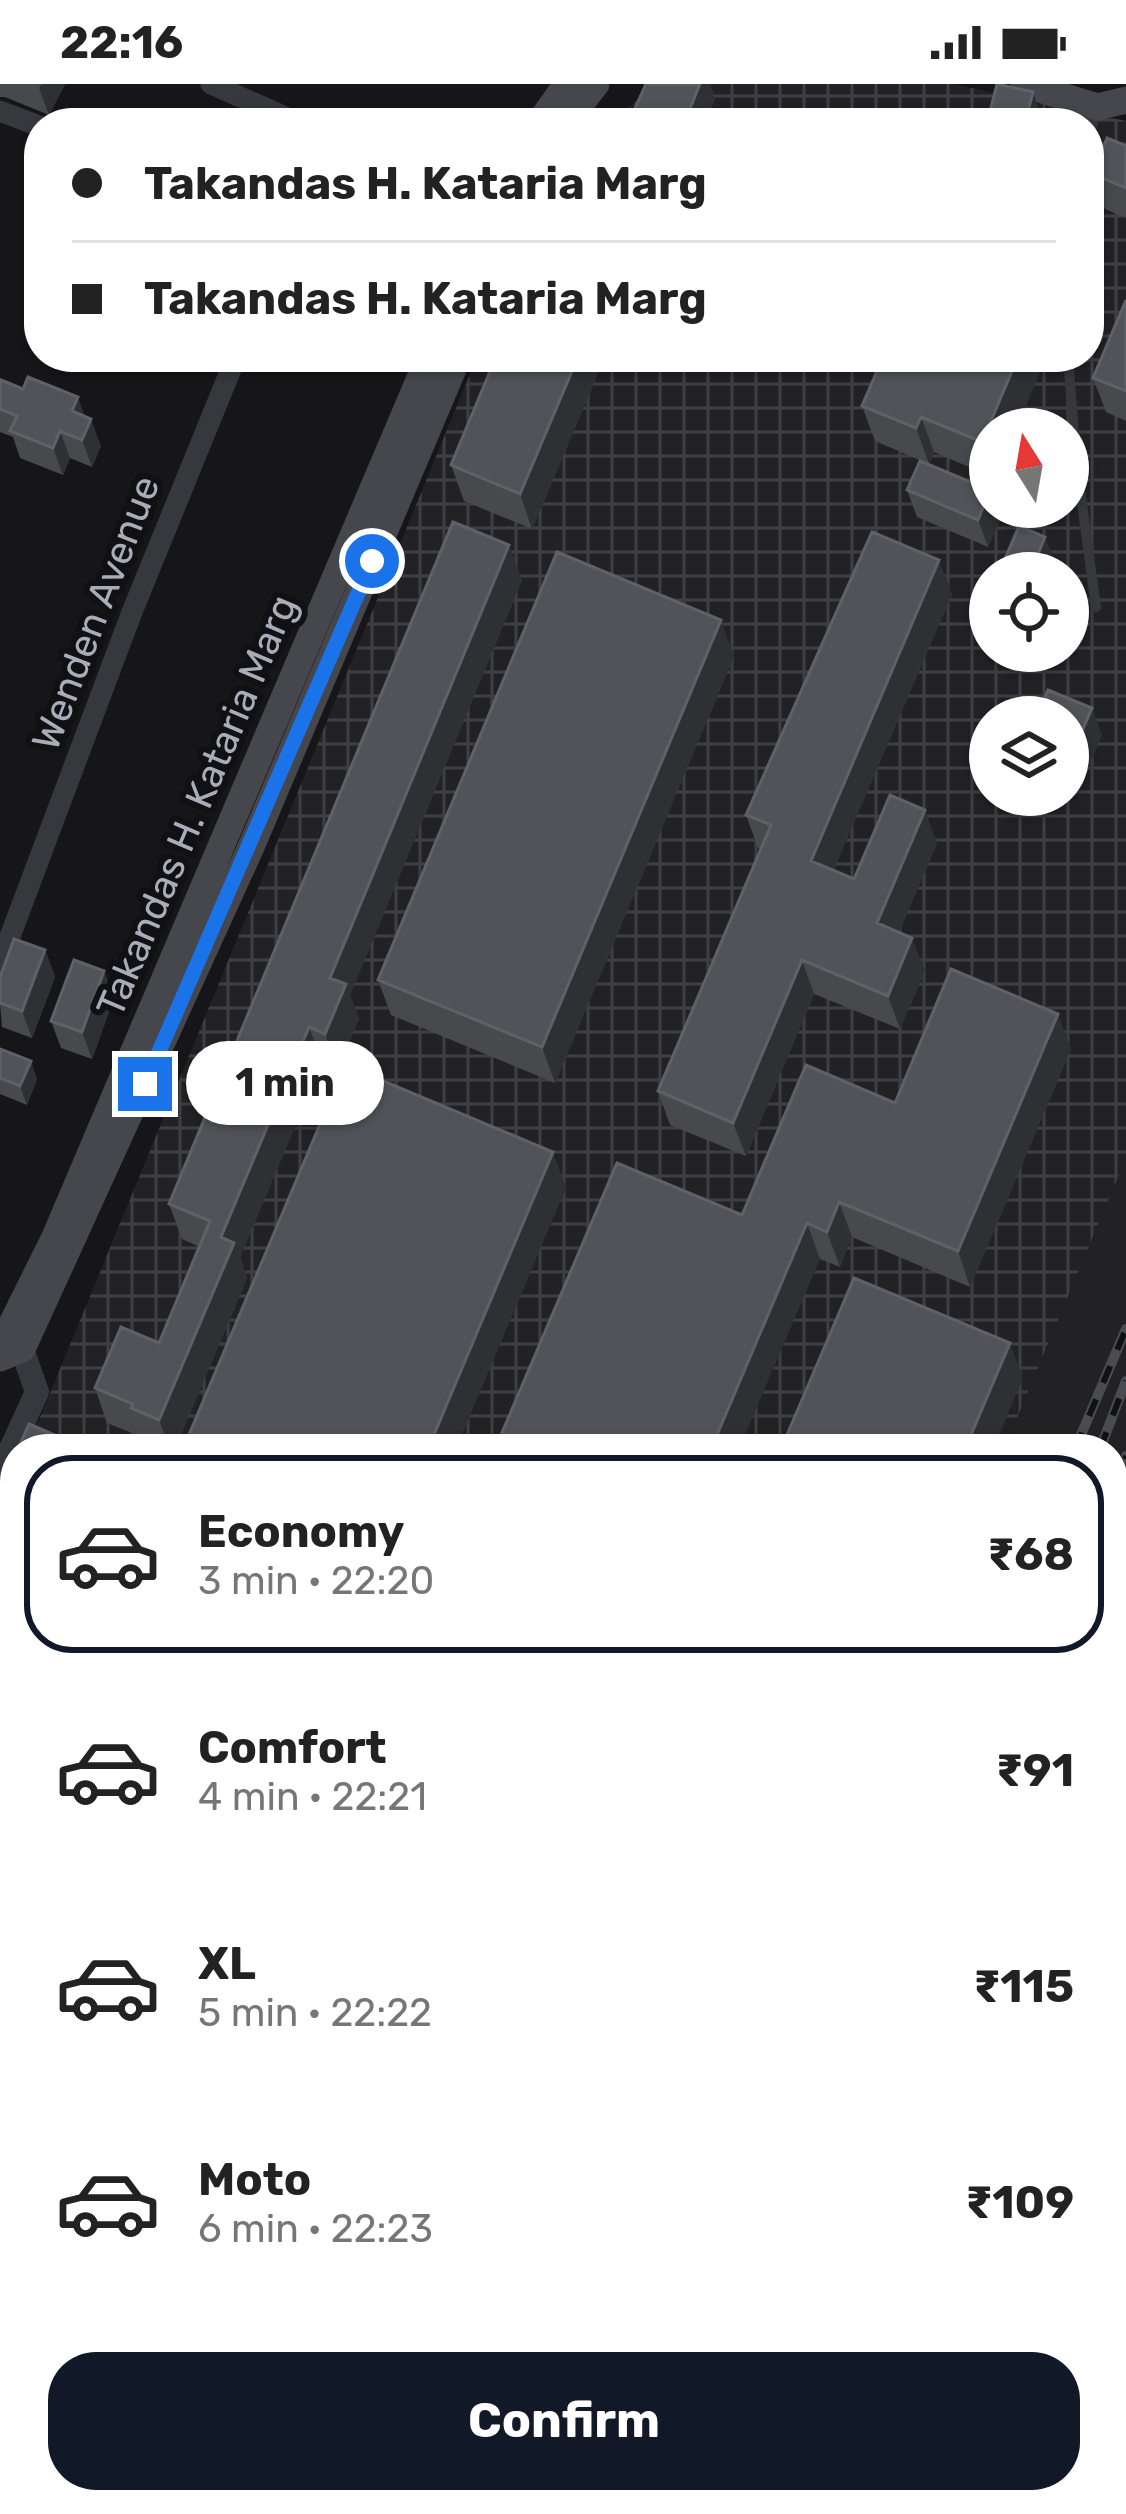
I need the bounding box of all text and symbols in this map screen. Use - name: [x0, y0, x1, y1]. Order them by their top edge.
- text: 22:16: [60, 16, 183, 69]
- text: Takandas H. Kataria Marg: [144, 157, 707, 210]
- text: Takandas H. Kataria Marg: [144, 272, 707, 325]
- north arrow: [969, 408, 1089, 528]
- map controls: [969, 408, 1089, 816]
- street label: Wenden Avenue: [23, 470, 169, 756]
- route start: [345, 534, 399, 588]
- button: locate: [969, 552, 1089, 672]
- street label: Takandas H. Kataria Marg: [87, 588, 307, 1024]
- button: layers: [969, 696, 1089, 816]
- callout: 1 min: [187, 1042, 385, 1126]
- route end: [118, 1057, 172, 1111]
- text: 1 min: [235, 1060, 335, 1106]
- icon: car: [54, 1500, 162, 1608]
- text: Economy: [198, 1505, 404, 1558]
- text: ₹68: [987, 1528, 1074, 1581]
- text: 3 min · 22:20: [198, 1558, 434, 1604]
- icon: car: [54, 1716, 162, 1824]
- text: Comfort: [198, 1721, 387, 1774]
- text: ₹91: [996, 1744, 1074, 1797]
- text: 4 min · 22:21: [198, 1774, 427, 1820]
- icon: car: [54, 1932, 162, 2040]
- text: XL: [198, 1937, 256, 1990]
- text: ₹115: [973, 1960, 1074, 2013]
- text: 5 min · 22:22: [198, 1990, 432, 2036]
- icon: car: [54, 2148, 162, 2256]
- text: Moto: [198, 2153, 311, 2206]
- text: ₹109: [965, 2176, 1074, 2229]
- text: 6 min · 22:23: [198, 2206, 433, 2252]
- button: Confirm: [48, 2352, 1080, 2490]

